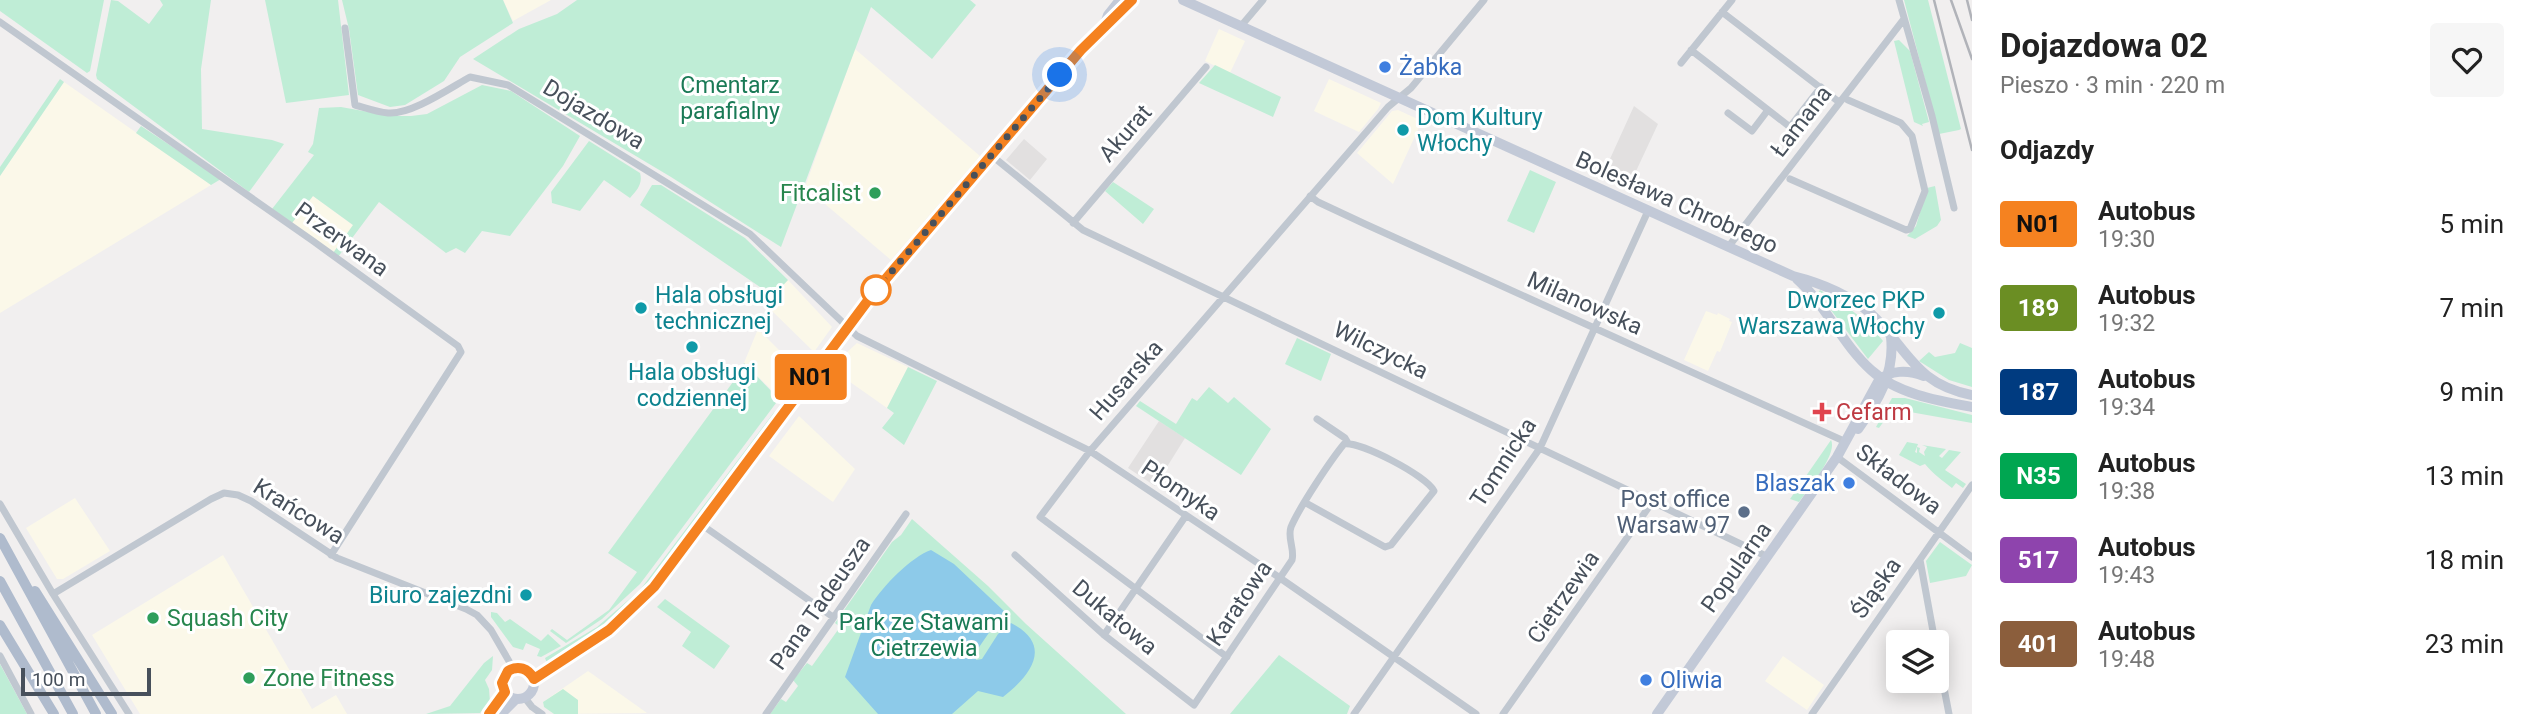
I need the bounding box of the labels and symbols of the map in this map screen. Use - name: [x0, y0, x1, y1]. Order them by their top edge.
- place label: Żabka: [1399, 54, 1462, 81]
- your location: [1042, 57, 1077, 92]
- marker: Żabka: [1377, 59, 1393, 75]
- park label: Cmentarz parafialny: [680, 72, 780, 125]
- street label: Dojazdowa: [538, 74, 649, 155]
- street label: Łamana: [1765, 80, 1838, 162]
- street label: Akurat: [1093, 99, 1157, 167]
- place label: Dom Kultury Włochy: [1417, 104, 1543, 157]
- marker: Dom Kultury Włochy: [1395, 122, 1411, 138]
- street label: Bolesława Chrobrego: [1572, 146, 1782, 259]
- place label: Fitcalist: [780, 180, 861, 207]
- marker: Fitcalist: [867, 185, 883, 201]
- street label: Przerwana: [290, 197, 394, 282]
- street label: Milanowska: [1523, 266, 1646, 341]
- unlabelled marker: [861, 275, 891, 305]
- place label: Hala obsługi technicznej: [655, 282, 783, 335]
- place label: Dworzec PKP Warszawa Włochy: [1738, 287, 1925, 340]
- marker: Hala obsługi technicznej: [633, 300, 649, 316]
- marker: Dworzec PKP Warszawa Włochy: [1931, 305, 1947, 321]
- street label: Wilczycka: [1329, 316, 1433, 385]
- street label: Husarska: [1084, 335, 1168, 426]
- marker: Hala obsługi codziennej: [684, 339, 700, 355]
- line badge: N01: [771, 354, 851, 400]
- place label: Hala obsługi codziennej: [628, 359, 756, 412]
- place label: Cefarm: [1836, 399, 1912, 426]
- marker: Cefarm: [1814, 404, 1830, 420]
- street label: Tomnicka: [1465, 413, 1542, 512]
- street label: Składowa: [1851, 439, 1947, 520]
- street label: Płomyka: [1136, 454, 1225, 527]
- place label: Blaszak: [1755, 470, 1835, 497]
- street label: Krańcowa: [248, 473, 349, 550]
- marker: Blaszak: [1841, 475, 1857, 491]
- place label: Post office Warsaw 97: [1616, 486, 1730, 539]
- marker: Post office Warsaw 97: [1736, 504, 1752, 520]
- street label: Popularna: [1695, 517, 1777, 618]
- street label: Pana Tadeusza: [765, 532, 876, 675]
- street label: Cietrzewia: [1522, 546, 1605, 649]
- street label: Śląska: [1845, 552, 1907, 624]
- street label: Karatowa: [1201, 556, 1278, 651]
- street label: Dukatowa: [1067, 574, 1162, 661]
- place label: Biuro zajezdni: [369, 582, 512, 609]
- marker: Biuro zajezdni: [518, 587, 534, 603]
- place label: Squash City: [167, 605, 288, 632]
- park label: Park ze Stawami Cietrzewia: [839, 609, 1009, 662]
- marker: Squash City: [145, 610, 161, 626]
- scale bar: [21, 665, 150, 697]
- place label: Zone Fitness: [263, 665, 395, 692]
- place label: Oliwia: [1660, 667, 1722, 694]
- marker: Zone Fitness: [241, 670, 257, 686]
- marker: Oliwia: [1638, 672, 1654, 688]

